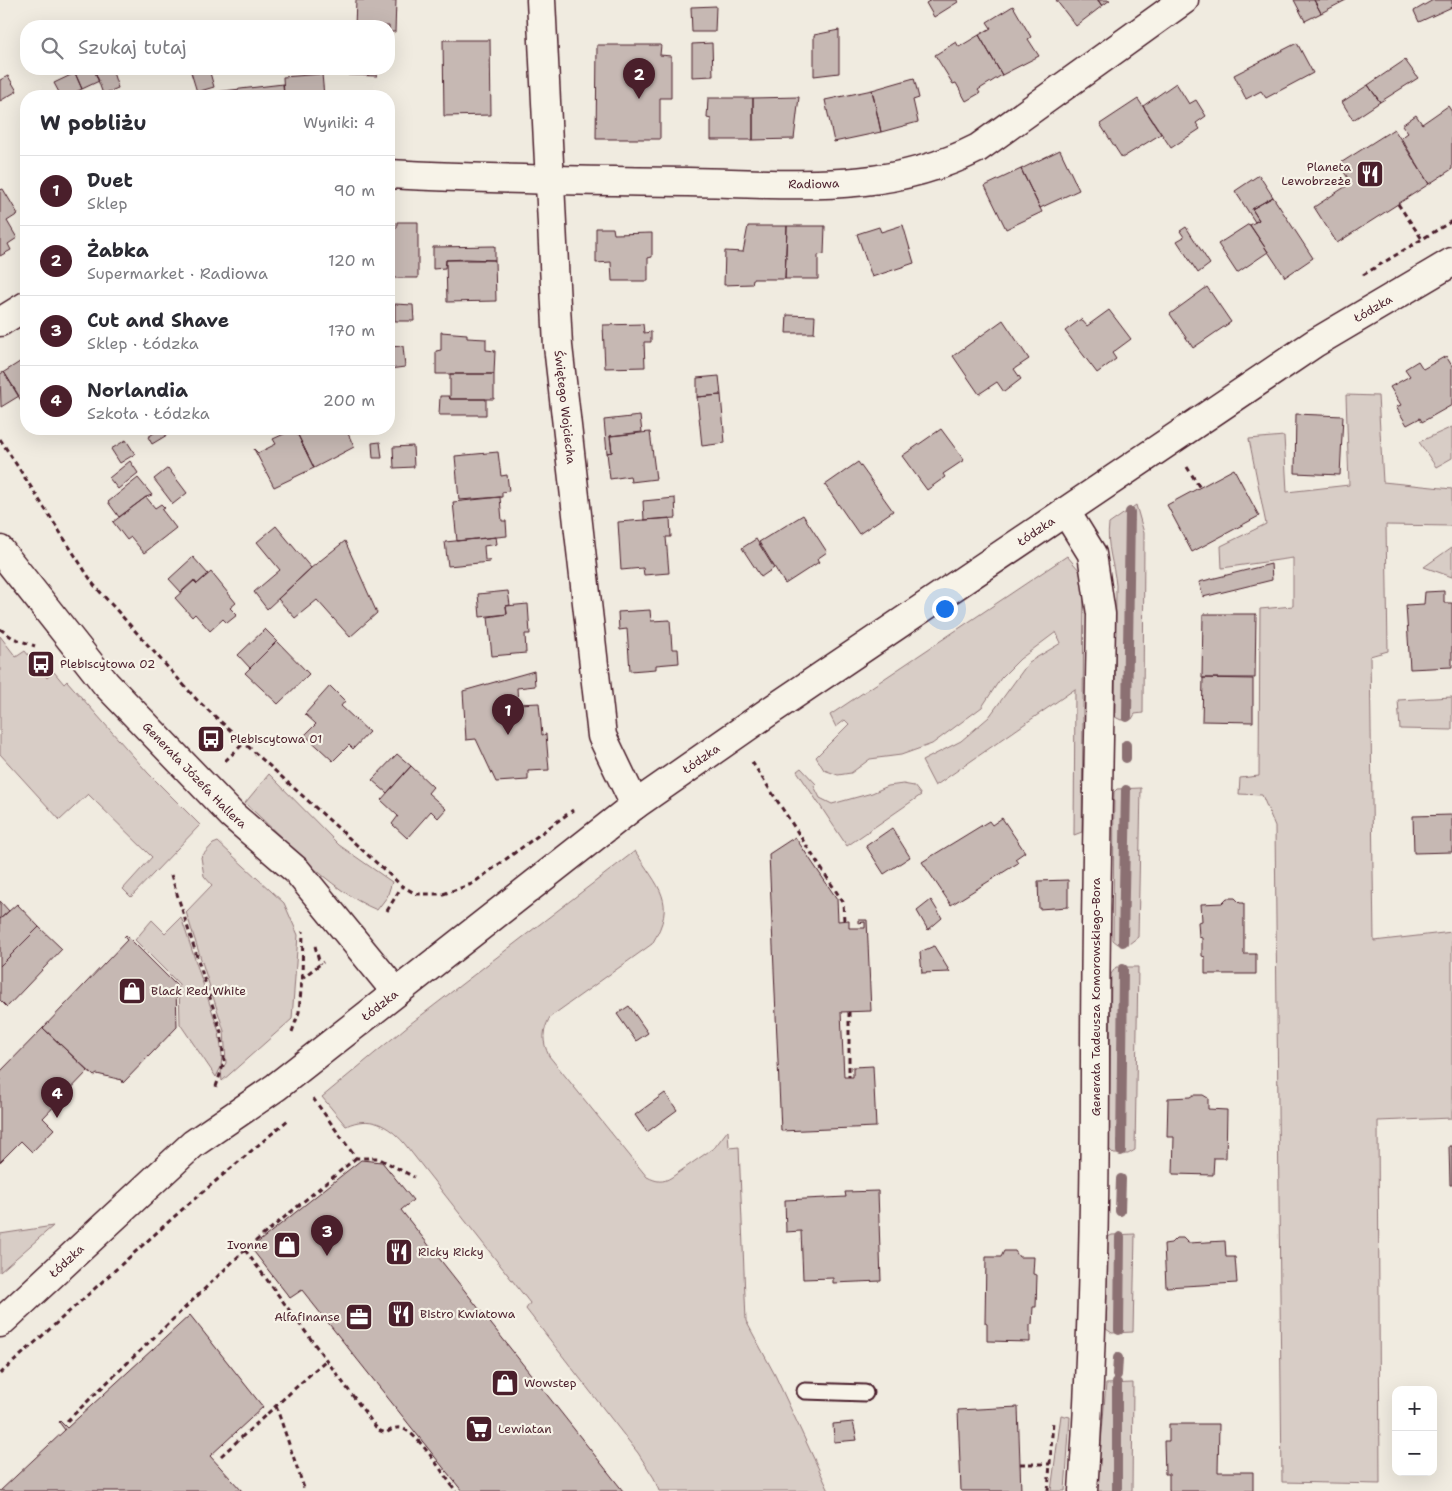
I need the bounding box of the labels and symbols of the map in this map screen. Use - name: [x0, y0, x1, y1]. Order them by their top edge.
- pin: 2: [623, 58, 655, 99]
- place label: Planeta Lewobrzeże: [1281, 159, 1352, 189]
- restaurant icon: Planeta Lewobrzeże: [1355, 159, 1385, 189]
- street label: Radiowa: [788, 175, 840, 192]
- street label: Łódzka: [1350, 291, 1396, 327]
- street label: Świętego Wojciecha: [551, 350, 579, 465]
- street label: Łódzka: [1013, 513, 1058, 550]
- your location: [932, 596, 958, 622]
- bus stop icon: Plebiscytowa 02: [26, 649, 56, 679]
- place label: Plebiscytowa 02: [60, 656, 155, 672]
- pin: 1: [492, 694, 524, 735]
- street label: Generała Józefa Hallera: [139, 719, 250, 832]
- bus stop icon: Plebiscytowa 01: [196, 724, 226, 754]
- place label: Plebiscytowa 01: [230, 731, 322, 747]
- street label: Łódzka: [678, 740, 723, 778]
- street label: Generała Tadeusza Komorowskiego-Bora: [1088, 877, 1104, 1116]
- shop icon: Black Red White: [117, 976, 147, 1006]
- place label: Black Red White: [151, 983, 246, 999]
- street label: Łódzka: [358, 986, 402, 1025]
- pin: 4: [41, 1077, 73, 1118]
- pin: 3: [311, 1215, 343, 1256]
- shop icon: Ivonne: [272, 1230, 302, 1260]
- place label: Ivonne: [227, 1237, 268, 1253]
- restaurant icon: Ricky Ricky: [384, 1237, 414, 1267]
- street label: Łódzka: [45, 1241, 88, 1282]
- place label: Ricky Ricky: [418, 1244, 484, 1260]
- restaurant icon: Bistro Kwiatowa: [386, 1299, 416, 1329]
- office icon: Alfafinanse: [344, 1302, 374, 1332]
- place label: Bistro Kwiatowa: [420, 1306, 516, 1322]
- place label: Alfafinanse: [274, 1309, 340, 1325]
- shop icon: Wowstep: [490, 1368, 520, 1398]
- place label: Wowstep: [524, 1375, 577, 1391]
- supermarket icon: Lewiatan: [464, 1414, 494, 1444]
- place label: Lewiatan: [498, 1421, 552, 1437]

